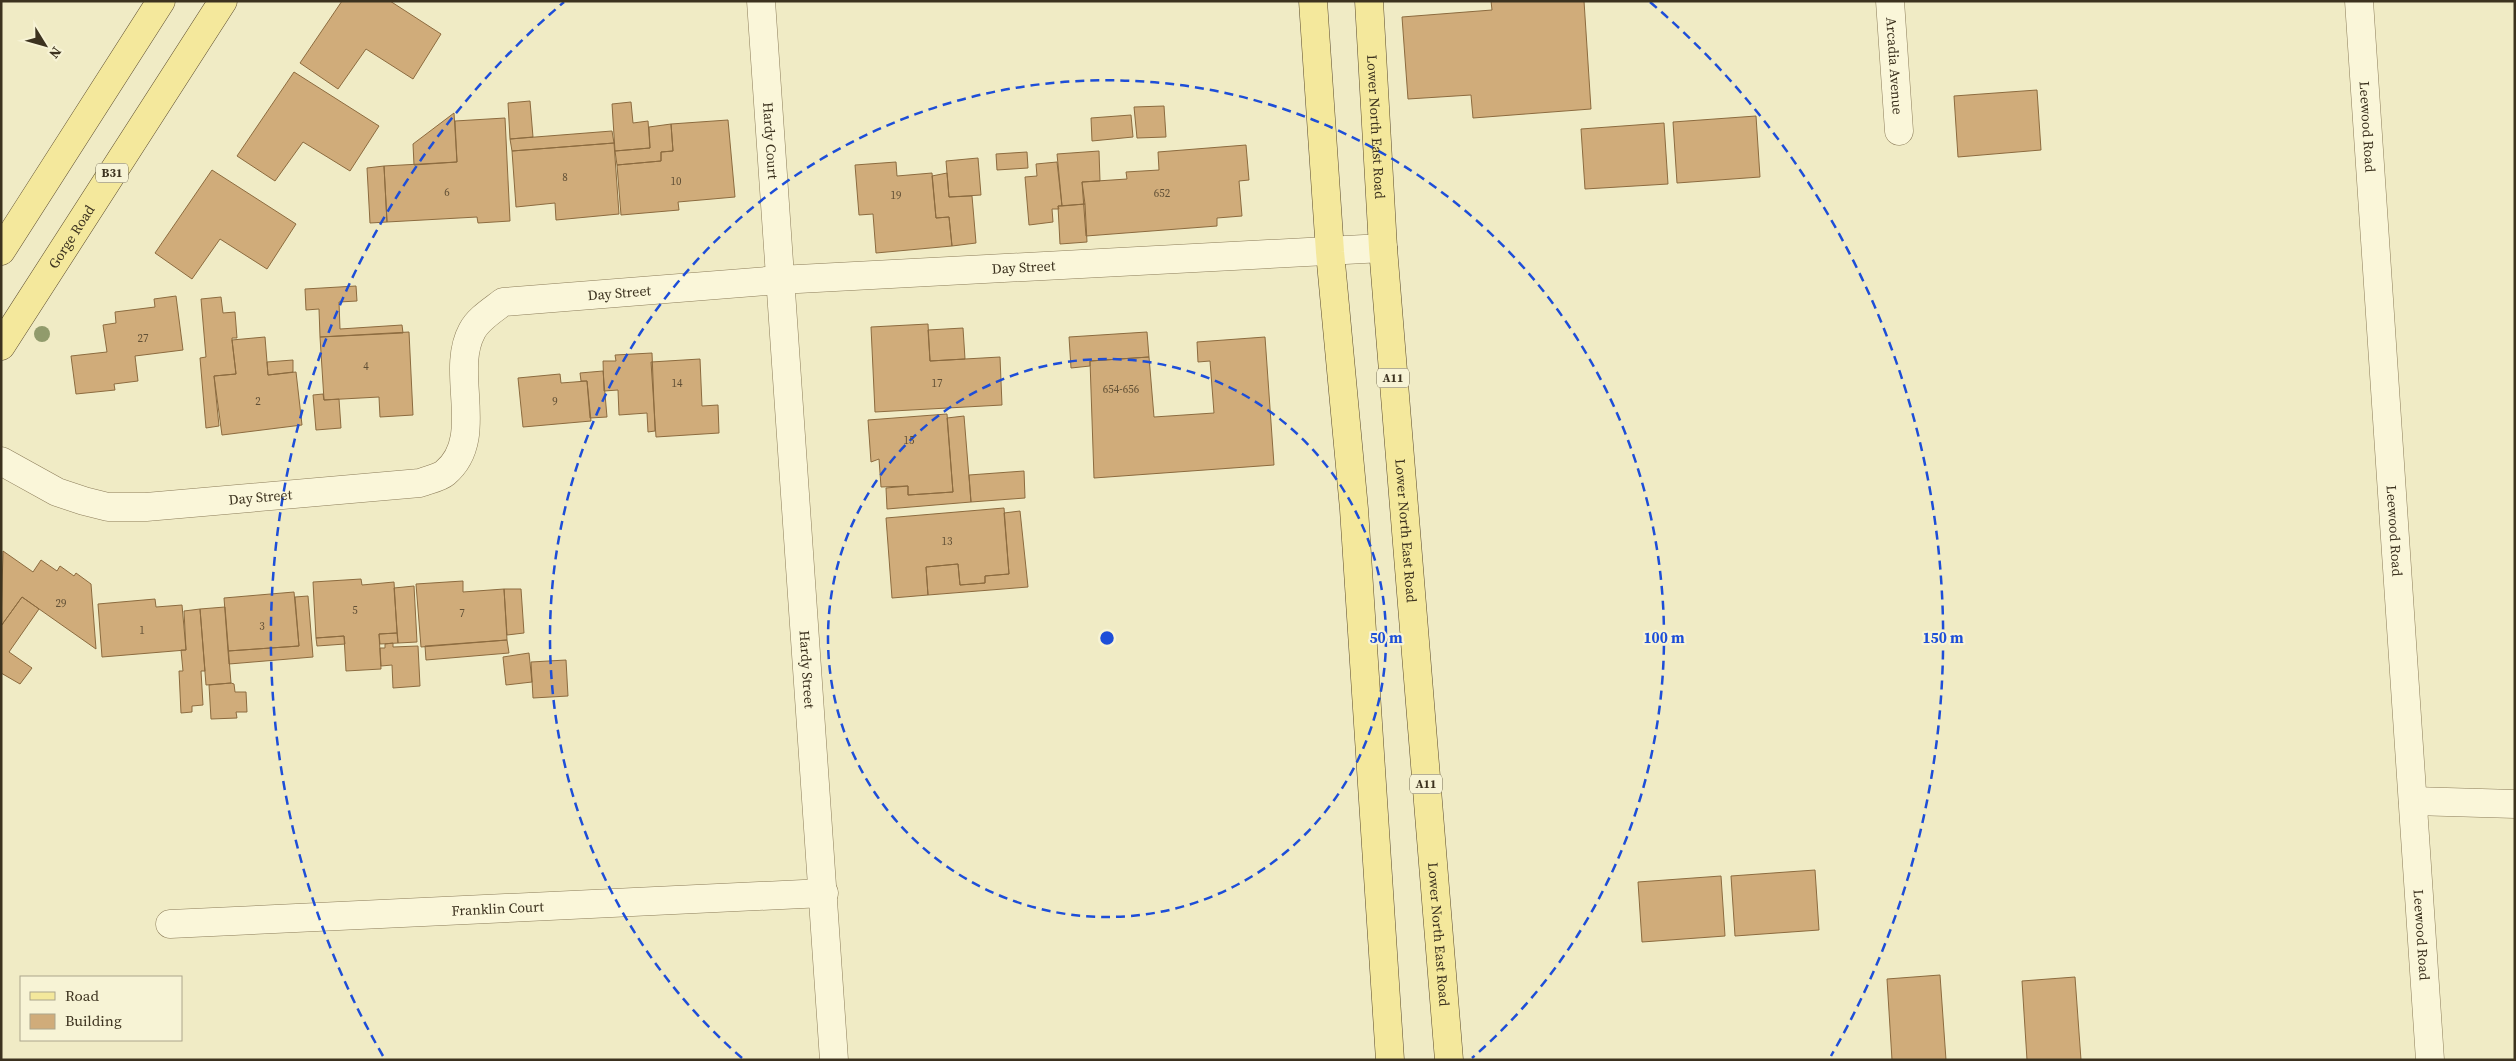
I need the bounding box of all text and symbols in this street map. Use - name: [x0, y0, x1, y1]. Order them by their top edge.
- street label: Arcadia Avenue: [1881, 16, 1908, 115]
- north arrow: [20, 20, 70, 70]
- text: N: [44, 43, 66, 63]
- street label: Lower North East Road: [1362, 54, 1390, 199]
- street label: Leewood Road: [2354, 81, 2380, 173]
- street label: Hardy Court: [758, 101, 783, 180]
- road number: B31: [96, 164, 128, 182]
- house number: 8: [562, 170, 568, 185]
- house number: 10: [671, 174, 682, 189]
- house number: 6: [444, 185, 450, 200]
- house number: 652: [1154, 186, 1171, 201]
- house number: 19: [891, 188, 902, 203]
- street label: Gorge Road: [43, 201, 99, 273]
- street label: Day Street: [991, 255, 1056, 279]
- street label: Day Street: [587, 280, 652, 305]
- house number: 27: [138, 331, 149, 346]
- house number: 4: [363, 359, 369, 374]
- road number: A11: [1377, 368, 1409, 388]
- house number: 14: [672, 376, 683, 391]
- house number: 17: [932, 376, 943, 391]
- house number: 654-656: [1103, 382, 1140, 397]
- house number: 2: [255, 394, 261, 409]
- house number: 9: [552, 394, 558, 409]
- house number: 15: [904, 433, 915, 448]
- street label: Lower North East Road: [1390, 458, 1422, 603]
- street label: Day Street: [228, 484, 293, 510]
- street label: Leewood Road: [2381, 485, 2408, 577]
- house number: 13: [942, 534, 953, 549]
- house number: 29: [56, 596, 67, 611]
- house number: 5: [352, 603, 358, 618]
- house number: 7: [459, 606, 465, 621]
- house number: 3: [259, 619, 265, 634]
- house number: 1: [139, 623, 145, 638]
- text: 50 m: [1369, 627, 1403, 648]
- text: 100 m: [1643, 627, 1685, 648]
- text: 150 m: [1922, 627, 1964, 648]
- centre of rings: [1098, 629, 1116, 647]
- street label: Hardy Street: [794, 630, 820, 710]
- road number: A11: [1410, 774, 1442, 794]
- street label: Lower North East Road: [1423, 862, 1455, 1007]
- street label: Leewood Road: [2409, 889, 2435, 981]
- street label: Franklin Court: [451, 896, 545, 921]
- legend: [20, 976, 182, 1041]
- text: Road: [65, 985, 99, 1006]
- text: Building: [65, 1010, 122, 1031]

